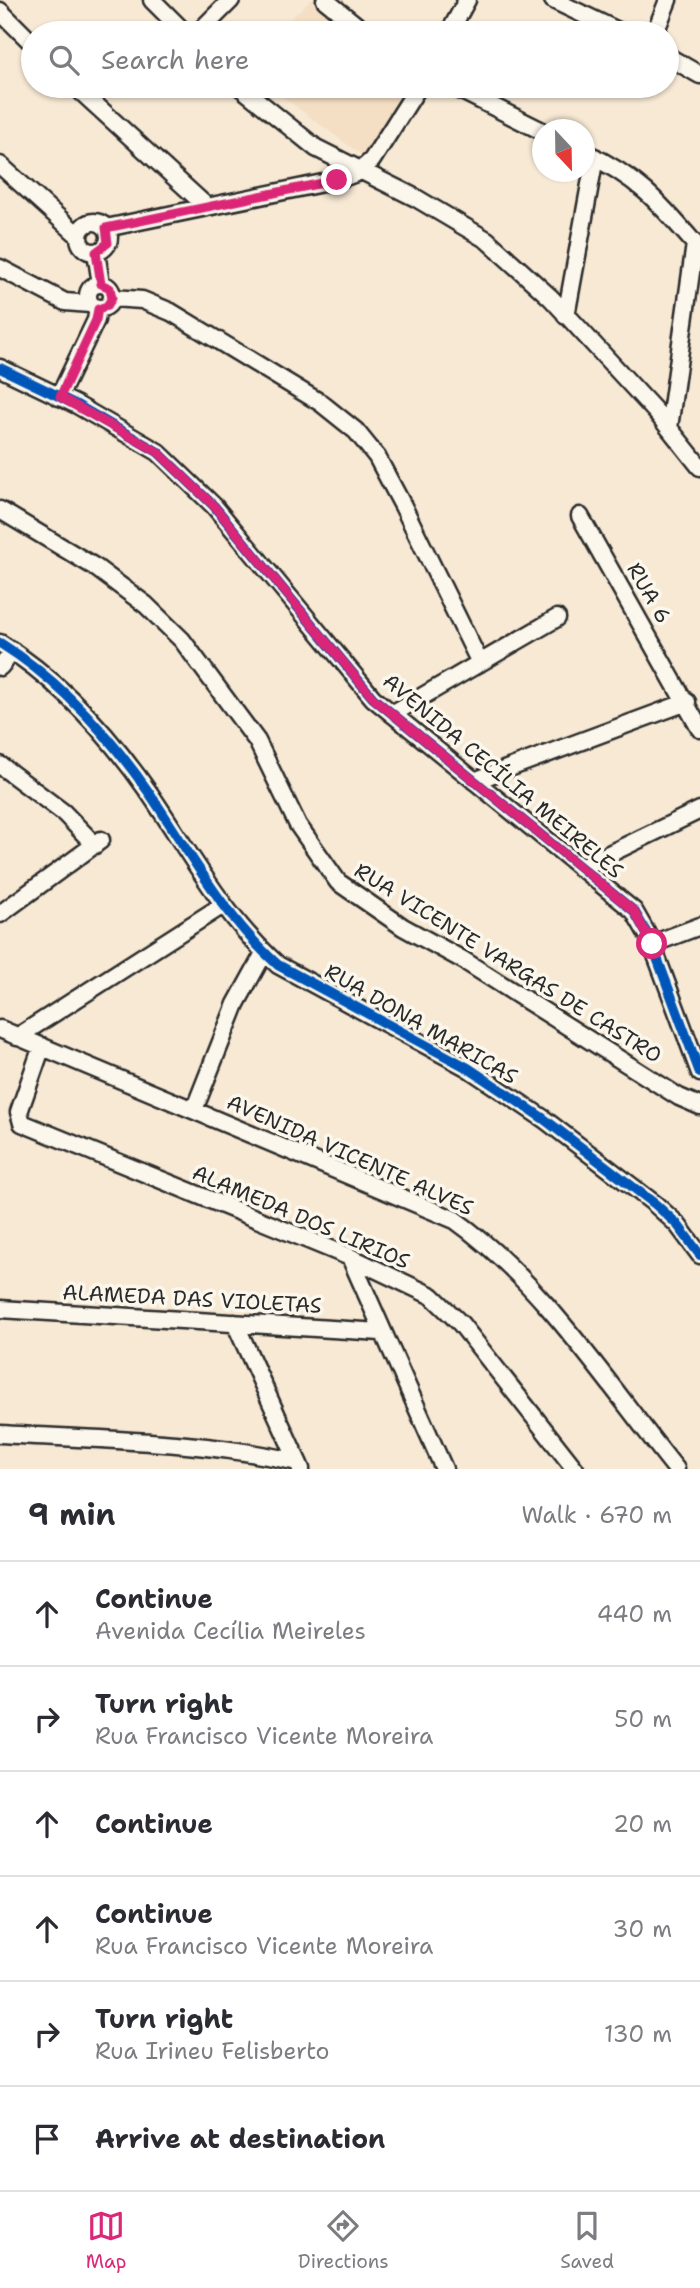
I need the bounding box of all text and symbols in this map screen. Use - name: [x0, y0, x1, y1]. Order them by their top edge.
- search box: [21, 21, 679, 98]
- icon: search: [45, 41, 83, 79]
- text: Search here: [101, 42, 250, 77]
- north arrow: [532, 119, 595, 182]
- route end: [321, 164, 352, 195]
- street label: RUA 6: [620, 558, 678, 628]
- street label: AVENIDA CECÍLIA MEIRELES: [377, 666, 630, 885]
- street label: RUA VICENTE VARGAS DE CASTRO: [349, 856, 667, 1070]
- route start: [636, 928, 667, 959]
- street label: RUA DONA MARICAS: [319, 957, 523, 1091]
- street label: AVENIDA VICENTE ALVES: [222, 1088, 478, 1222]
- street label: ALAMEDA DOS LIRIOS: [188, 1158, 414, 1276]
- street label: ALAMEDA DAS VIOLETAS: [62, 1278, 322, 1320]
- text: 9 min: [28, 1494, 115, 1535]
- text: Walk · 670 m: [521, 1500, 672, 1530]
- text: Continue: [95, 1581, 213, 1616]
- icon: ahead: [28, 1595, 66, 1633]
- text: 440 m: [597, 1599, 672, 1629]
- text: Avenida Cecília Meireles: [95, 1616, 366, 1646]
- text: Turn right: [95, 1686, 233, 1721]
- icon: right: [28, 1700, 66, 1738]
- text: 50 m: [614, 1704, 672, 1734]
- text: Rua Francisco Vicente Moreira: [95, 1721, 433, 1751]
- icon: ahead: [28, 1805, 66, 1843]
- text: Continue: [95, 1806, 213, 1841]
- text: 20 m: [613, 1809, 672, 1839]
- text: Continue: [95, 1896, 213, 1931]
- icon: ahead: [28, 1910, 66, 1948]
- text: 30 m: [613, 1914, 672, 1944]
- text: Rua Francisco Vicente Moreira: [95, 1931, 433, 1961]
- text: Turn right: [95, 2001, 233, 2036]
- icon: right: [28, 2015, 66, 2053]
- text: 130 m: [604, 2019, 672, 2049]
- text: Rua Irineu Felisberto: [95, 2036, 329, 2066]
- icon: arrive: [28, 2120, 66, 2158]
- text: Arrive at destination: [95, 2121, 385, 2156]
- tab: Map: [86, 2207, 126, 2274]
- tab: Directions: [298, 2207, 389, 2274]
- tab: Saved: [560, 2207, 614, 2274]

